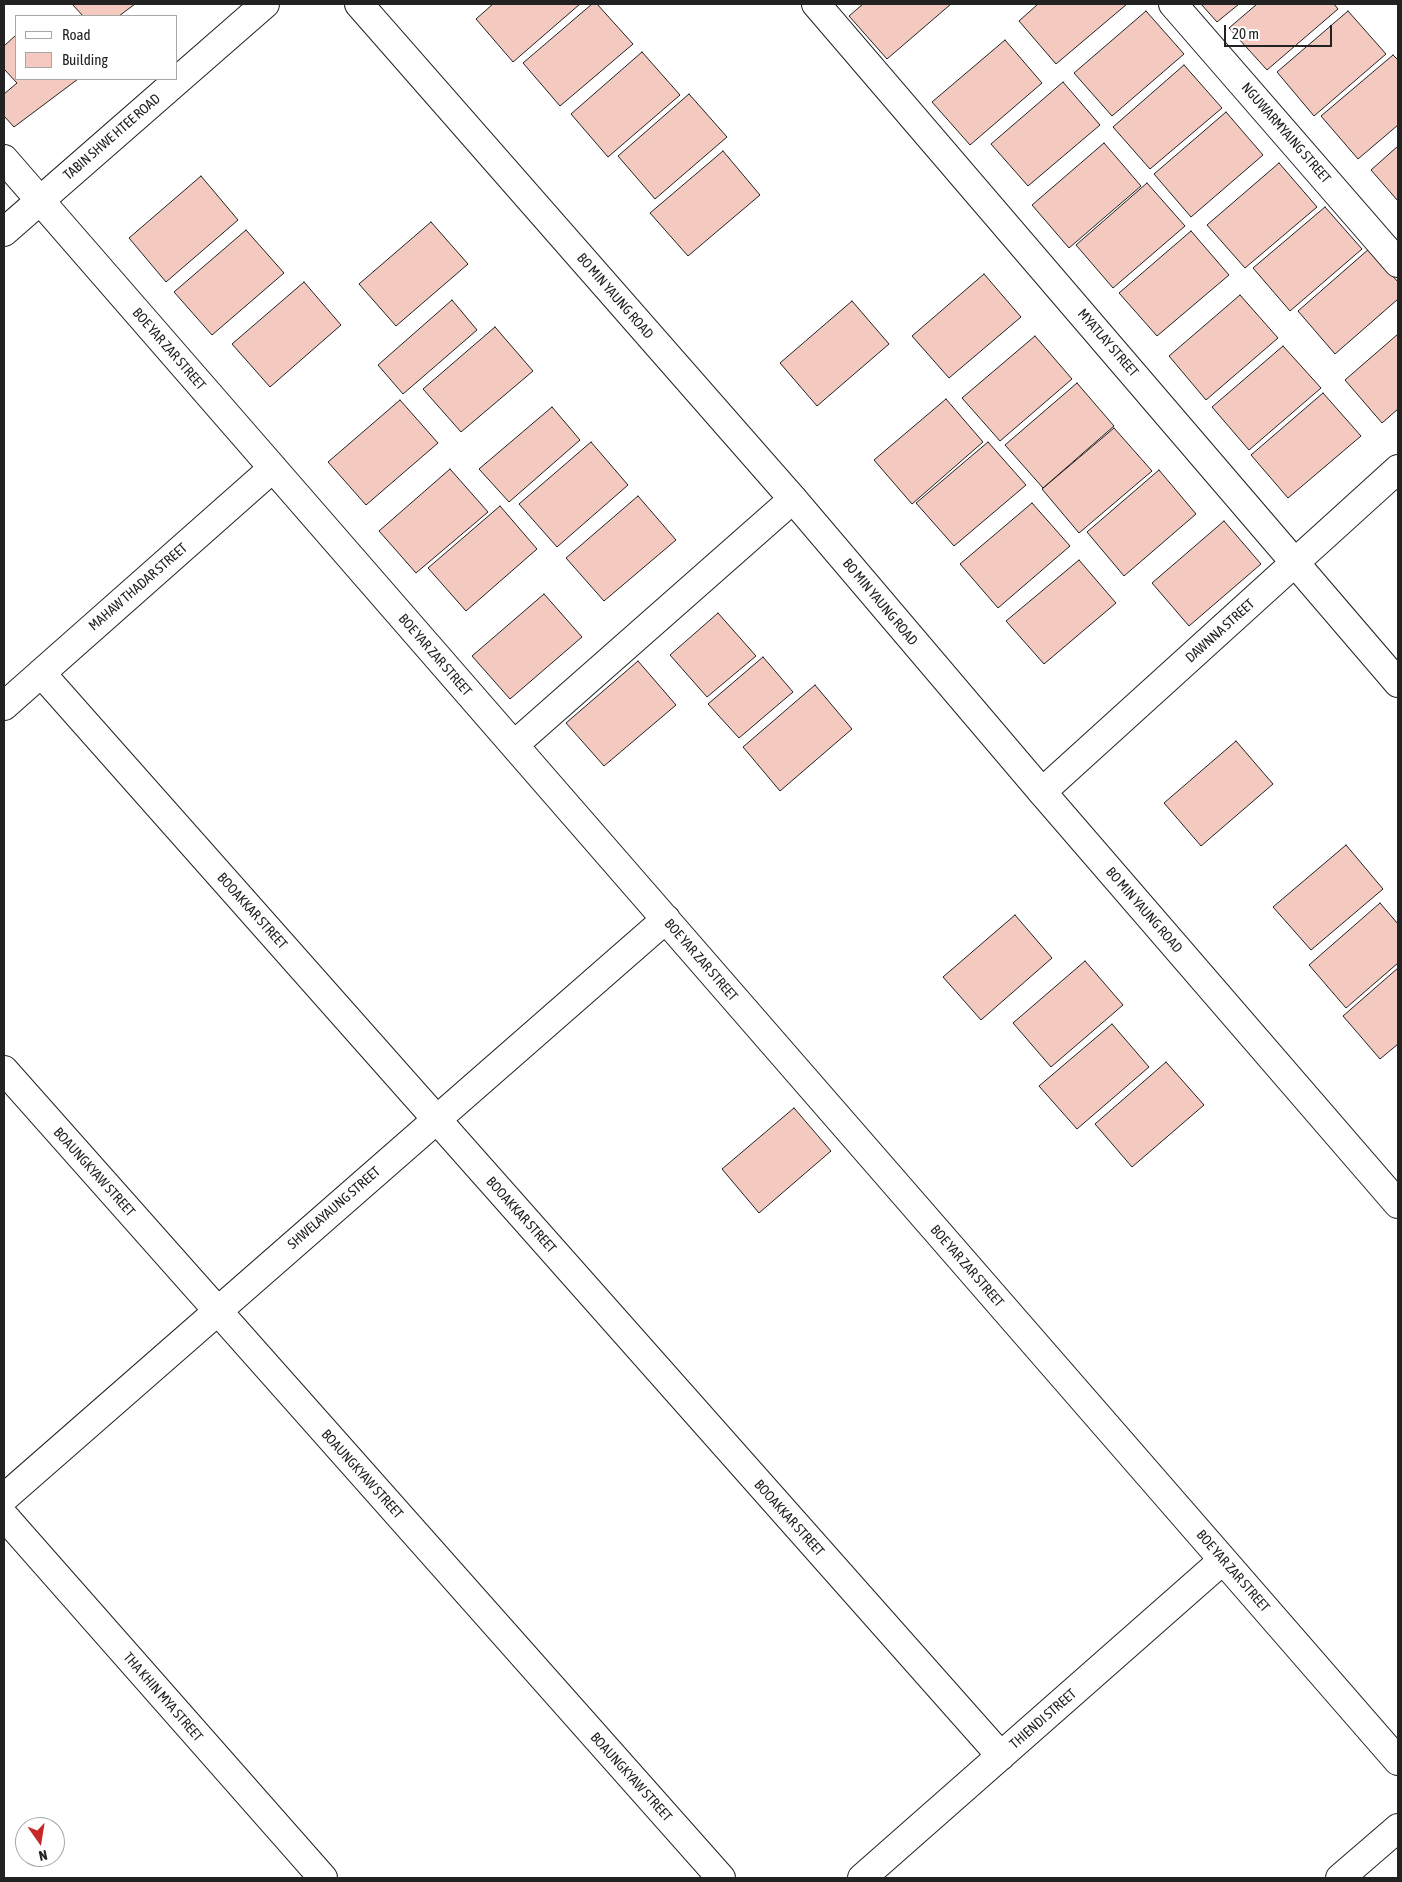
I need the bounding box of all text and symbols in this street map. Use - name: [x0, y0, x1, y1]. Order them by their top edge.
- legend: [15, 15, 178, 80]
- scale bar: [1227, 15, 1334, 47]
- text: 20 m: [1232, 25, 1259, 42]
- text: Road: [62, 26, 91, 43]
- text: Building: [62, 51, 108, 68]
- street label: NGUWARMYAING STREET: [1238, 79, 1334, 187]
- street label: TABIN SHWE HTEE ROAD: [60, 90, 164, 184]
- street label: BO MIN YAUNG ROAD: [573, 250, 657, 342]
- street label: BOE YAR ZAR STREET: [129, 305, 209, 393]
- street label: MYATLAY STREET: [1074, 306, 1142, 380]
- street label: MAHAW THADAR STREET: [85, 540, 191, 634]
- street label: BO MIN YAUNG ROAD: [839, 555, 921, 649]
- street label: DAWNNA STREET: [1182, 596, 1258, 666]
- street label: BOE YAR ZAR STREET: [395, 611, 475, 699]
- street label: BO MIN YAUNG ROAD: [1102, 864, 1186, 956]
- street label: BOOAKKAR STREET: [213, 870, 291, 952]
- street label: BOE YAR ZAR STREET: [661, 916, 741, 1004]
- street label: BOAUNGKYAW STREET: [50, 1124, 138, 1220]
- street label: SHWELAYAUNG STREET: [284, 1163, 384, 1253]
- street label: BOOAKKAR STREET: [482, 1174, 560, 1256]
- street label: BOE YAR ZAR STREET: [927, 1222, 1007, 1310]
- street label: BOAUNGKYAW STREET: [318, 1426, 406, 1522]
- street label: BOOAKKAR STREET: [750, 1477, 828, 1559]
- street label: BOE YAR ZAR STREET: [1193, 1527, 1273, 1615]
- street label: THA KHIN MYA STREET: [120, 1649, 206, 1745]
- street label: THIENDI STREET: [1006, 1686, 1080, 1752]
- street label: BOAUNGKYAW STREET: [587, 1729, 675, 1825]
- north arrow: [15, 1817, 65, 1867]
- text: N: [37, 1847, 49, 1864]

